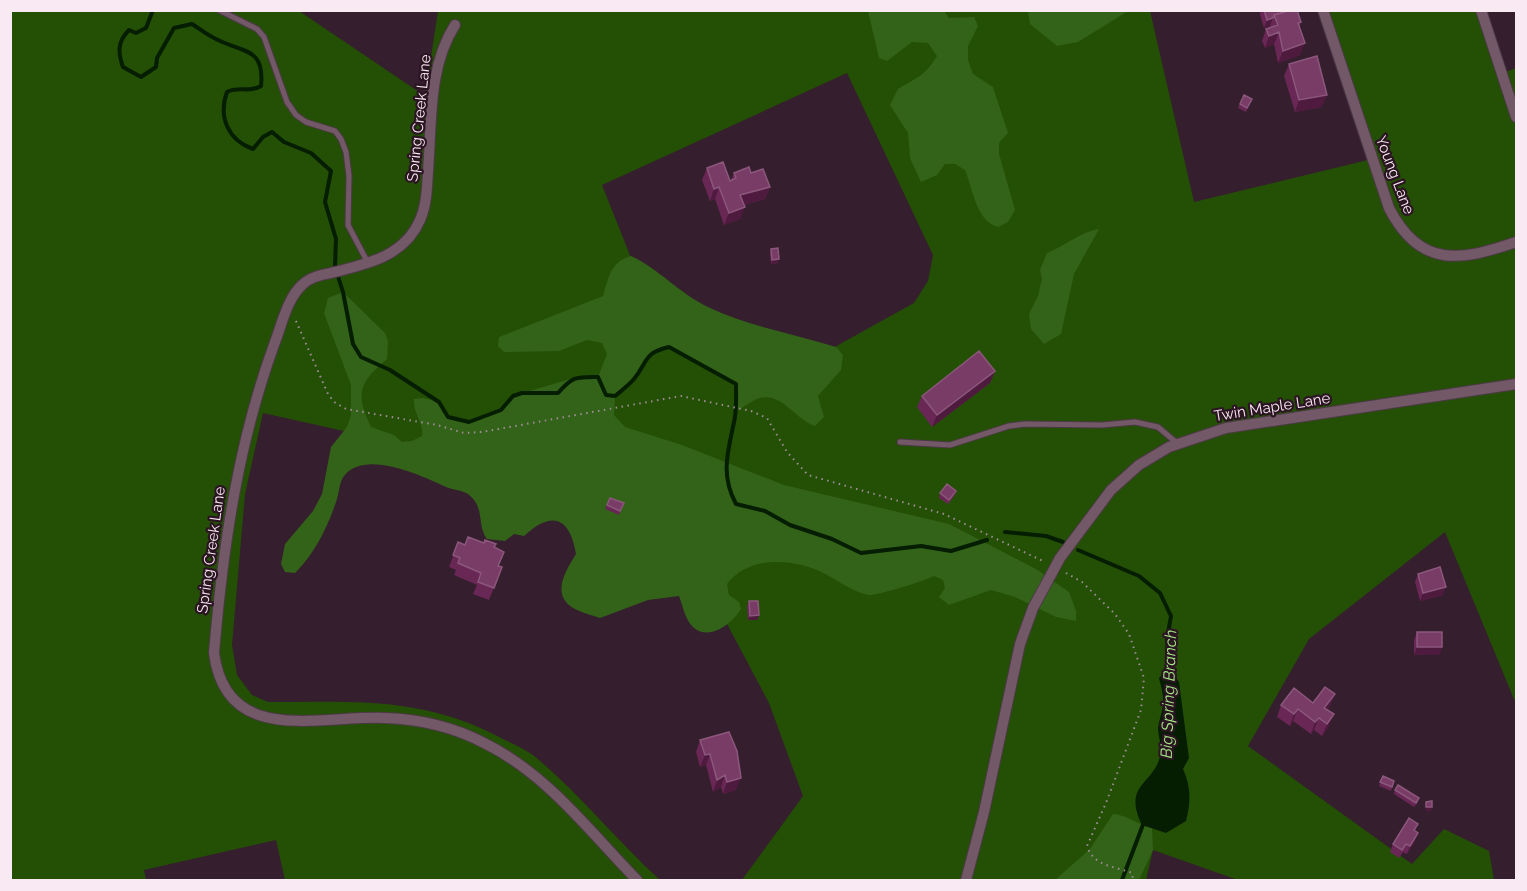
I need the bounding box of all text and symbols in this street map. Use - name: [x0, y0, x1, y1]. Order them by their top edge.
- street label: Spring Creek Lane: [403, 53, 435, 183]
- street label: Young Lane: [1372, 133, 1418, 217]
- street label: Twin Maple Lane: [1212, 389, 1332, 425]
- street label: Spring Creek Lane: [193, 485, 229, 615]
- water label: Big Spring Branch: [1157, 629, 1180, 759]

